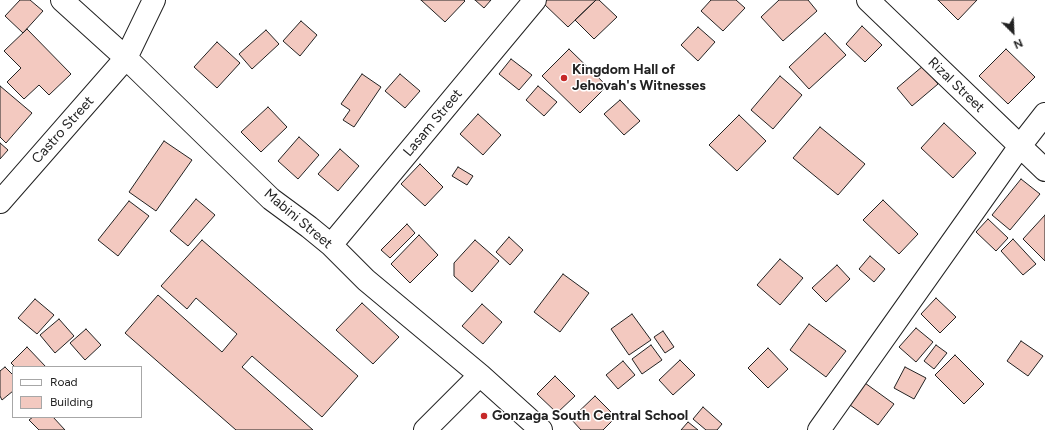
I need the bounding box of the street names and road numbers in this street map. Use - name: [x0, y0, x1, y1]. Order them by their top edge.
- street label: Rizal Street: [924, 54, 988, 116]
- street label: Lasam Street: [400, 86, 466, 160]
- street label: Castro Street: [28, 93, 98, 167]
- street label: Mabini Street: [260, 186, 336, 252]

